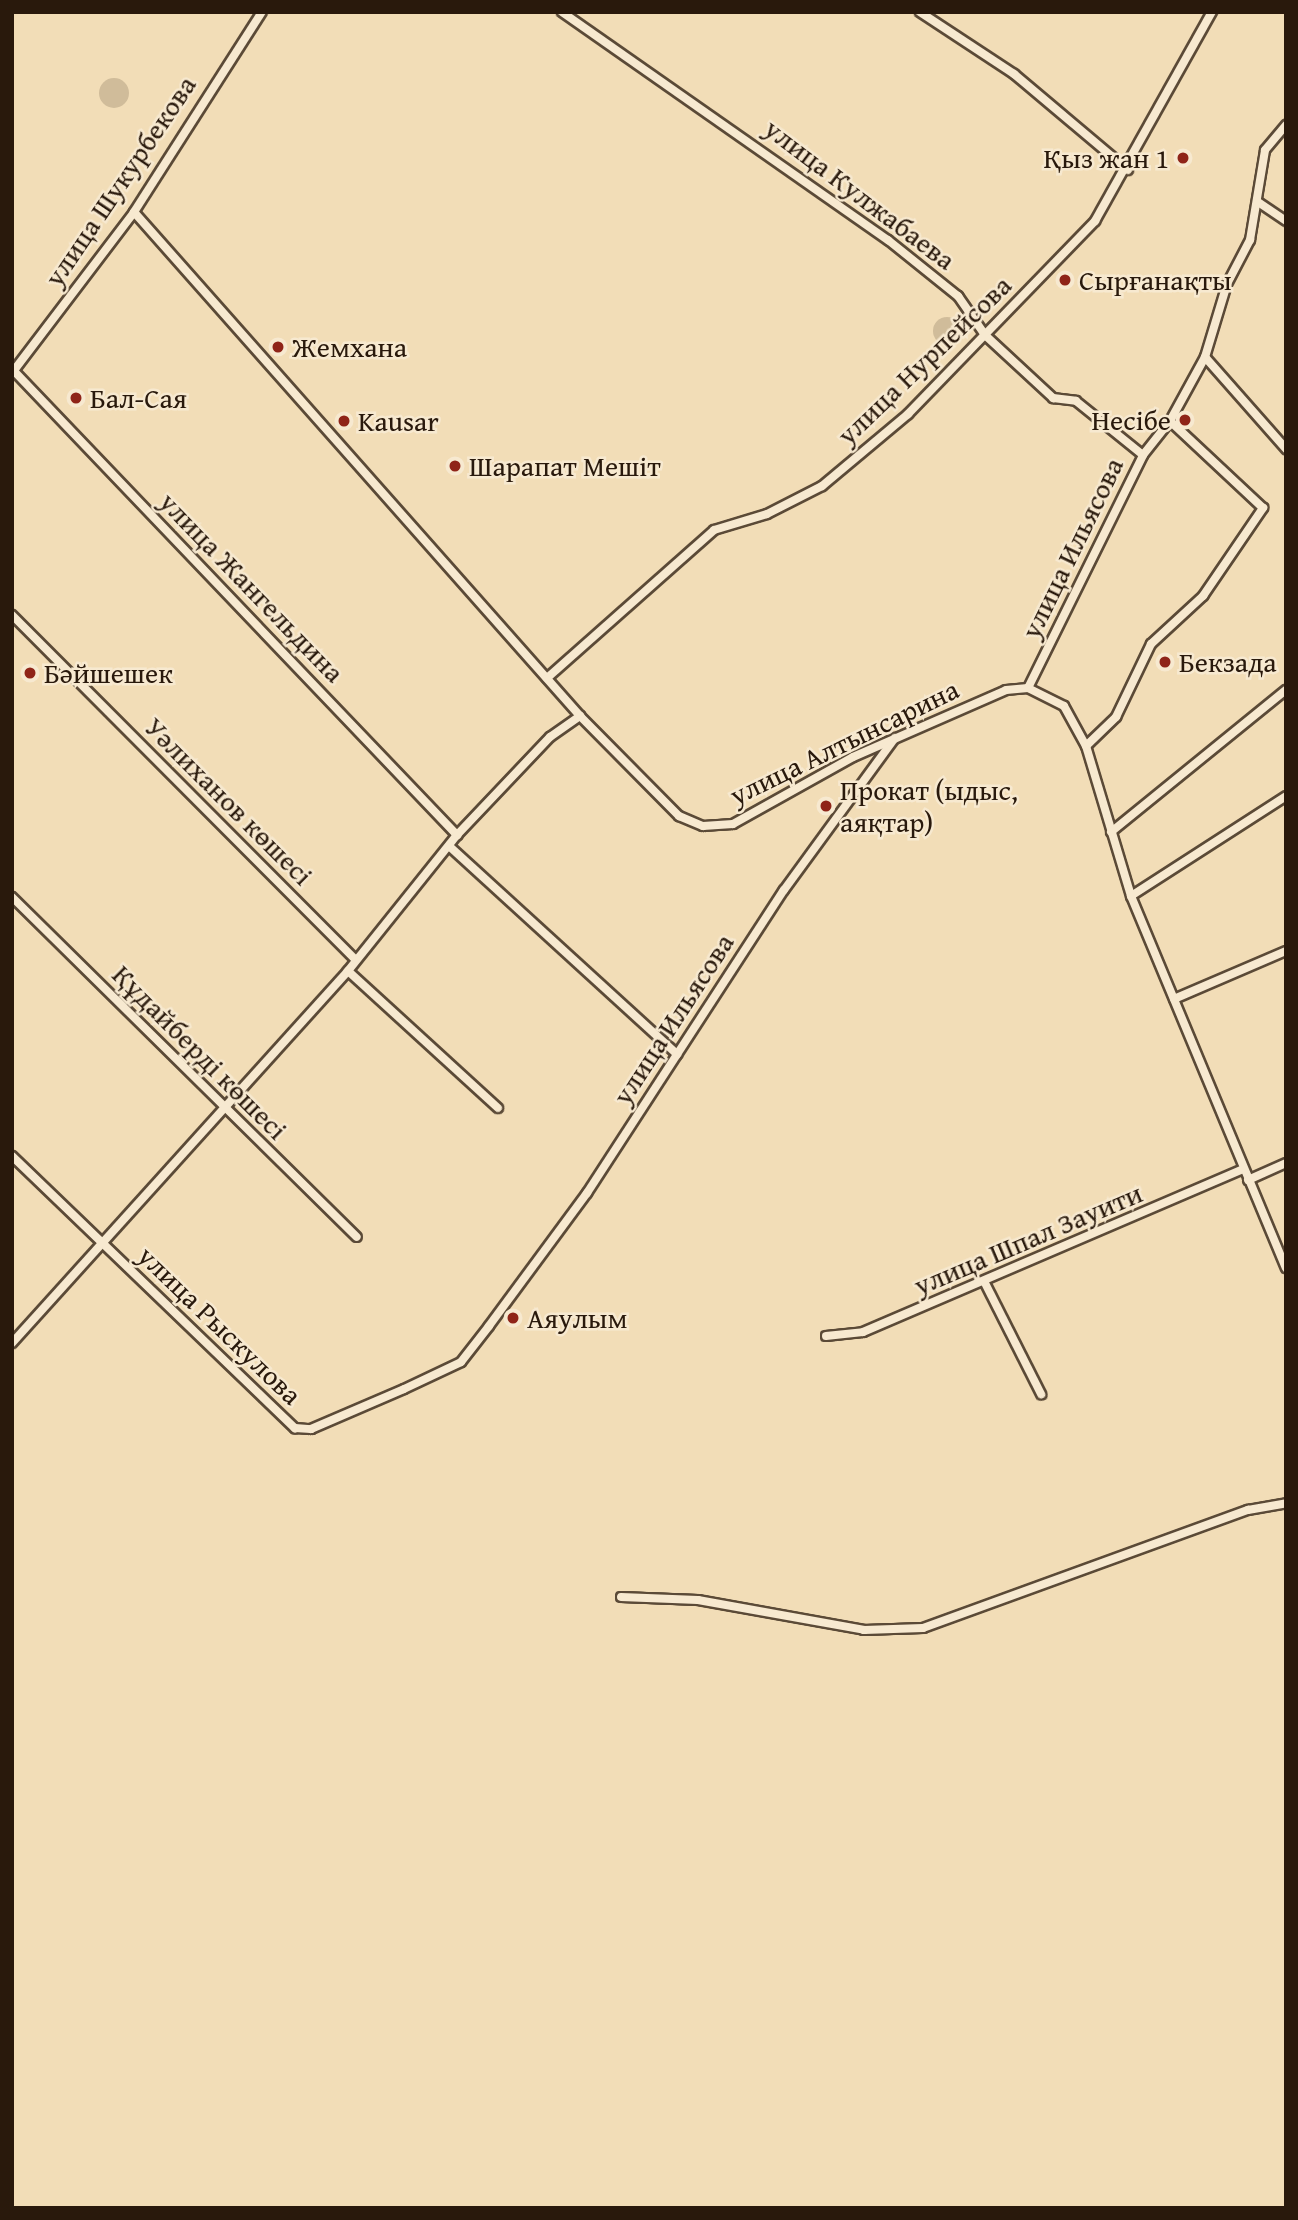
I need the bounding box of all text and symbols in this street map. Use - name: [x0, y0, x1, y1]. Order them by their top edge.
- street label: улица Шукурбекова: [37, 69, 203, 293]
- street label: улица Кулжабаева: [758, 111, 962, 277]
- place label: Қыз жан 1: [1044, 141, 1169, 175]
- marker: Қыз жан 1: [1175, 150, 1191, 166]
- place label: Сырғанақты: [1079, 263, 1232, 297]
- street label: улица Нурпейсова: [830, 268, 1018, 452]
- marker: Сырғанақты: [1057, 272, 1073, 288]
- place label: Жемхана: [292, 330, 407, 364]
- marker: Жемхана: [270, 339, 286, 355]
- place label: Бал-Сая: [90, 381, 187, 415]
- marker: Бал-Сая: [68, 390, 84, 406]
- place label: Несібе: [1092, 403, 1171, 437]
- place label: Kausar: [358, 404, 439, 438]
- marker: Несібе: [1177, 412, 1193, 428]
- marker: Kausar: [336, 413, 352, 429]
- place label: Шарапат Мешіт: [469, 449, 661, 483]
- street label: улица Ильясова: [1014, 452, 1130, 644]
- marker: Шарапат Мешіт: [447, 458, 463, 474]
- street label: улица Жангельдина: [153, 485, 351, 689]
- place label: Бекзада: [1179, 645, 1277, 679]
- marker: Бекзада: [1157, 654, 1173, 670]
- place label: Бәйшешек: [44, 656, 173, 690]
- marker: Бәйшешек: [22, 665, 38, 681]
- street label: улица Алтынсарина: [724, 672, 964, 812]
- street label: Уәлиханов көшесі: [138, 710, 320, 892]
- place label: Прокат (ыдыс, аяқтар): [840, 773, 1018, 839]
- marker: Прокат (ыдыс, аяқтар): [818, 798, 834, 814]
- street label: улица Ильясова: [605, 927, 741, 1111]
- street label: Құдайберді көшесі: [106, 958, 294, 1146]
- street label: улица Шпал Зауити: [909, 1176, 1147, 1302]
- street label: улица Рыскулова: [131, 1238, 309, 1412]
- place label: Аяулым: [527, 1301, 627, 1335]
- marker: Аяулым: [505, 1310, 521, 1326]

